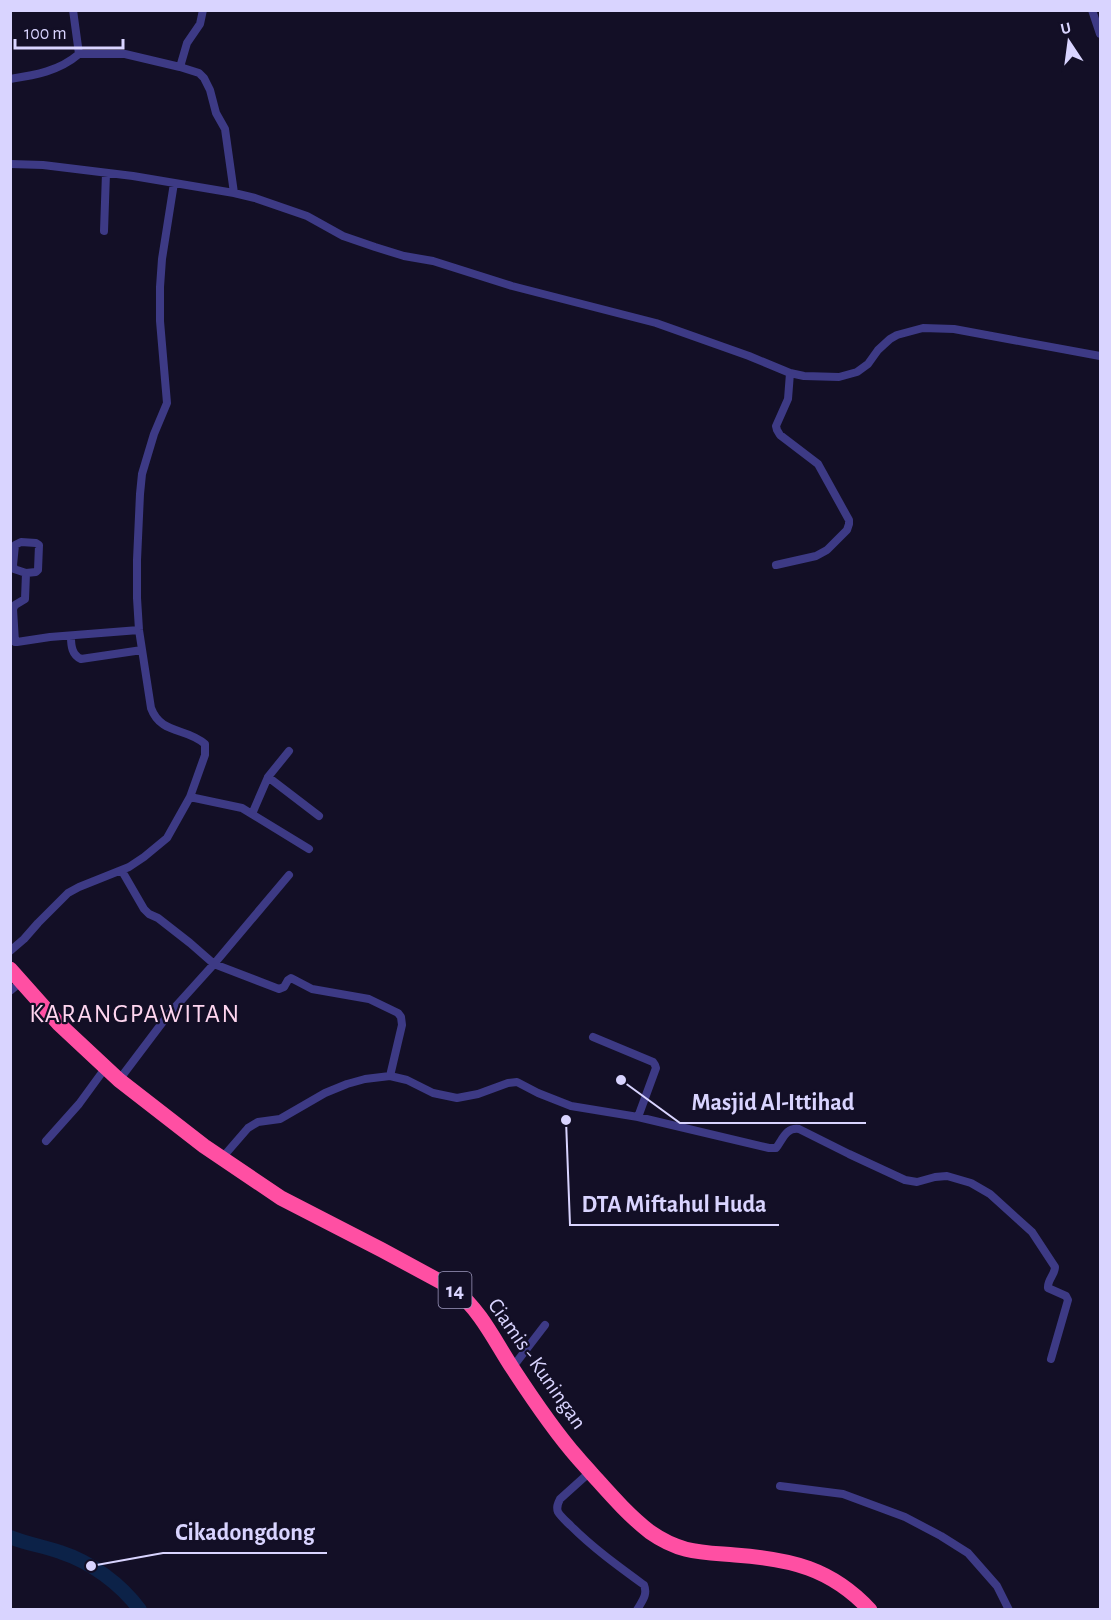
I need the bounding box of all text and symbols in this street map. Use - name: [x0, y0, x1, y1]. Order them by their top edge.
- scale bar: [15, 12, 123, 50]
- north arrow: [1039, 12, 1099, 72]
- text: U: [1059, 19, 1073, 37]
- text: 100 m: [24, 25, 67, 43]
- district label: KARANGPAWITAN: [29, 1001, 241, 1027]
- callout: Masjid Al-Ittihad: [680, 1081, 866, 1123]
- text: Masjid Al-Ittihad: [692, 1091, 855, 1115]
- callout: DTA Miftahul Huda: [570, 1183, 779, 1225]
- text: DTA Miftahul Huda: [581, 1193, 767, 1217]
- road number: 14: [438, 1272, 472, 1308]
- street label: Ciamis - Kuningan: [484, 1294, 590, 1433]
- callout: Cikadongdong: [163, 1511, 327, 1553]
- text: Cikadongdong: [175, 1521, 316, 1545]

